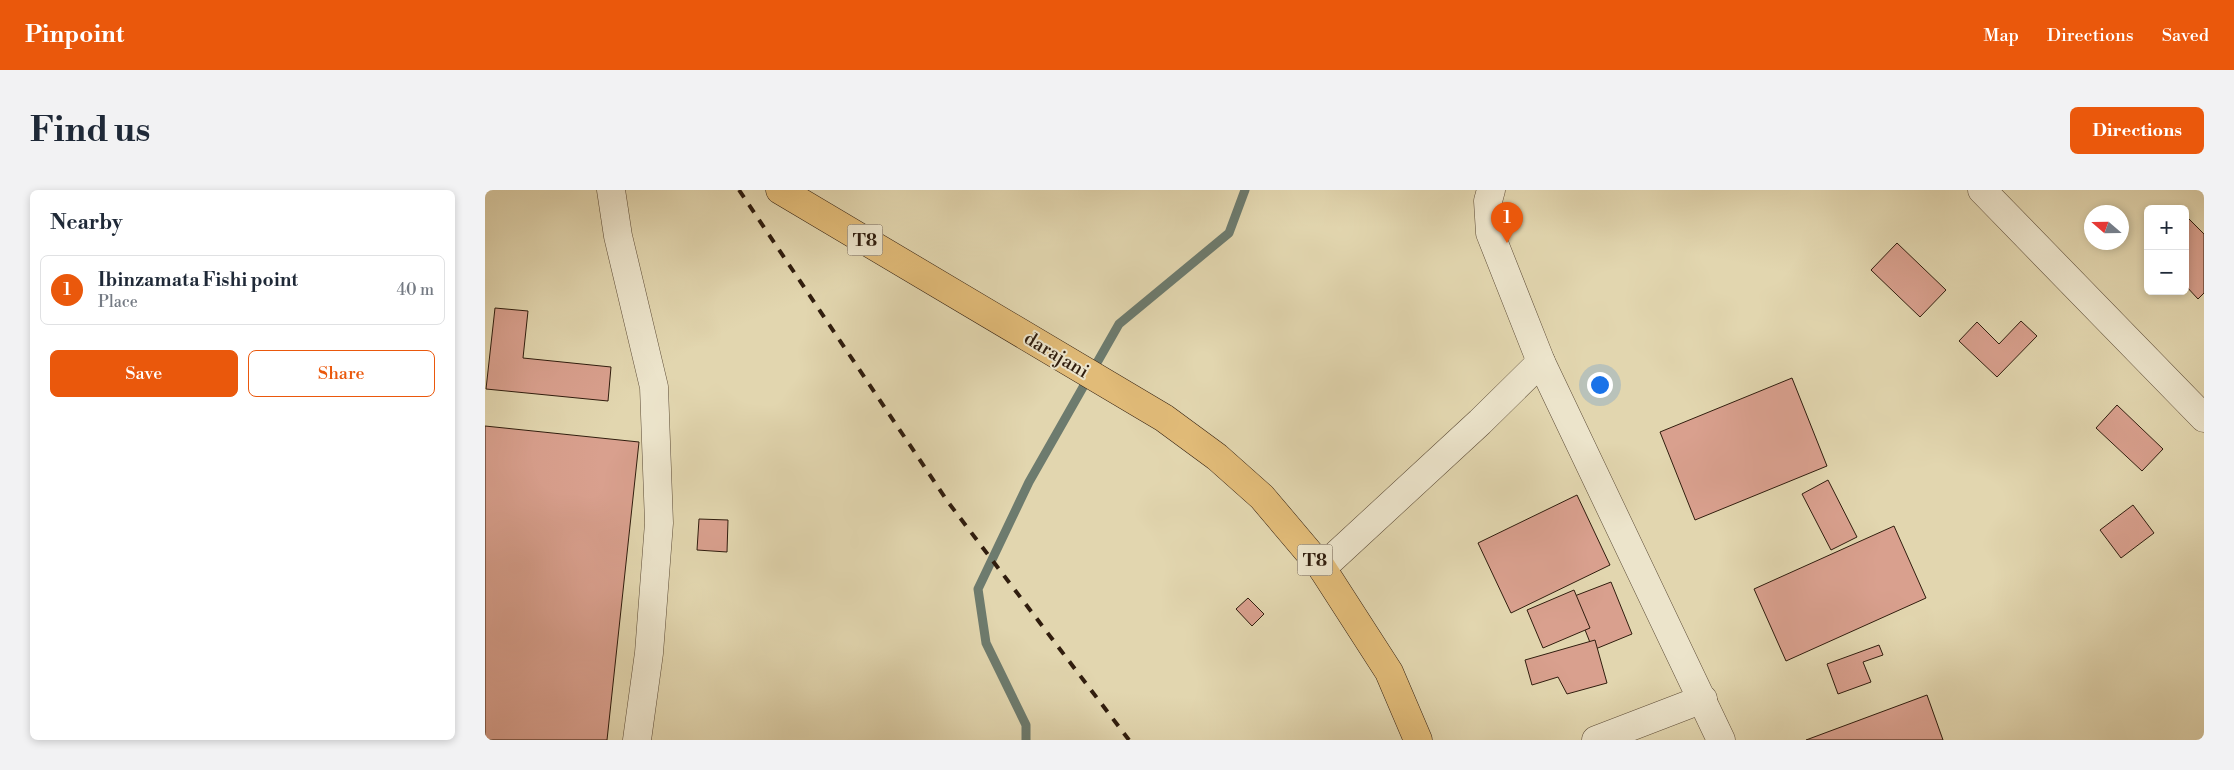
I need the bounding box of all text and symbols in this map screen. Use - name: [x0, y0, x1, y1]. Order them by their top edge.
- text: Pinpoint: [25, 20, 124, 50]
- text: Map: [1983, 24, 2019, 47]
- text: Directions: [2047, 24, 2134, 47]
- text: Saved: [2162, 24, 2209, 47]
- button: Directions: [2070, 107, 2204, 154]
- text: Find us: [30, 109, 150, 152]
- pin: 1: [1491, 202, 1523, 243]
- north arrow: [2084, 205, 2129, 250]
- map controls: [2144, 205, 2189, 295]
- button: +: [2144, 205, 2189, 250]
- text: Nearby: [50, 210, 123, 236]
- road number: T8: [847, 224, 883, 256]
- button: −: [2144, 250, 2189, 295]
- text: Ibinzamata Fishi point: [98, 268, 298, 292]
- text: 1: [63, 280, 71, 300]
- text: 40 m: [397, 280, 434, 300]
- text: Place: [98, 292, 138, 312]
- street label: darajani: [1020, 326, 1093, 384]
- button: Save: [50, 350, 238, 397]
- button: Share: [248, 350, 435, 397]
- your location: [1587, 372, 1613, 398]
- road number: T8: [1297, 544, 1333, 576]

